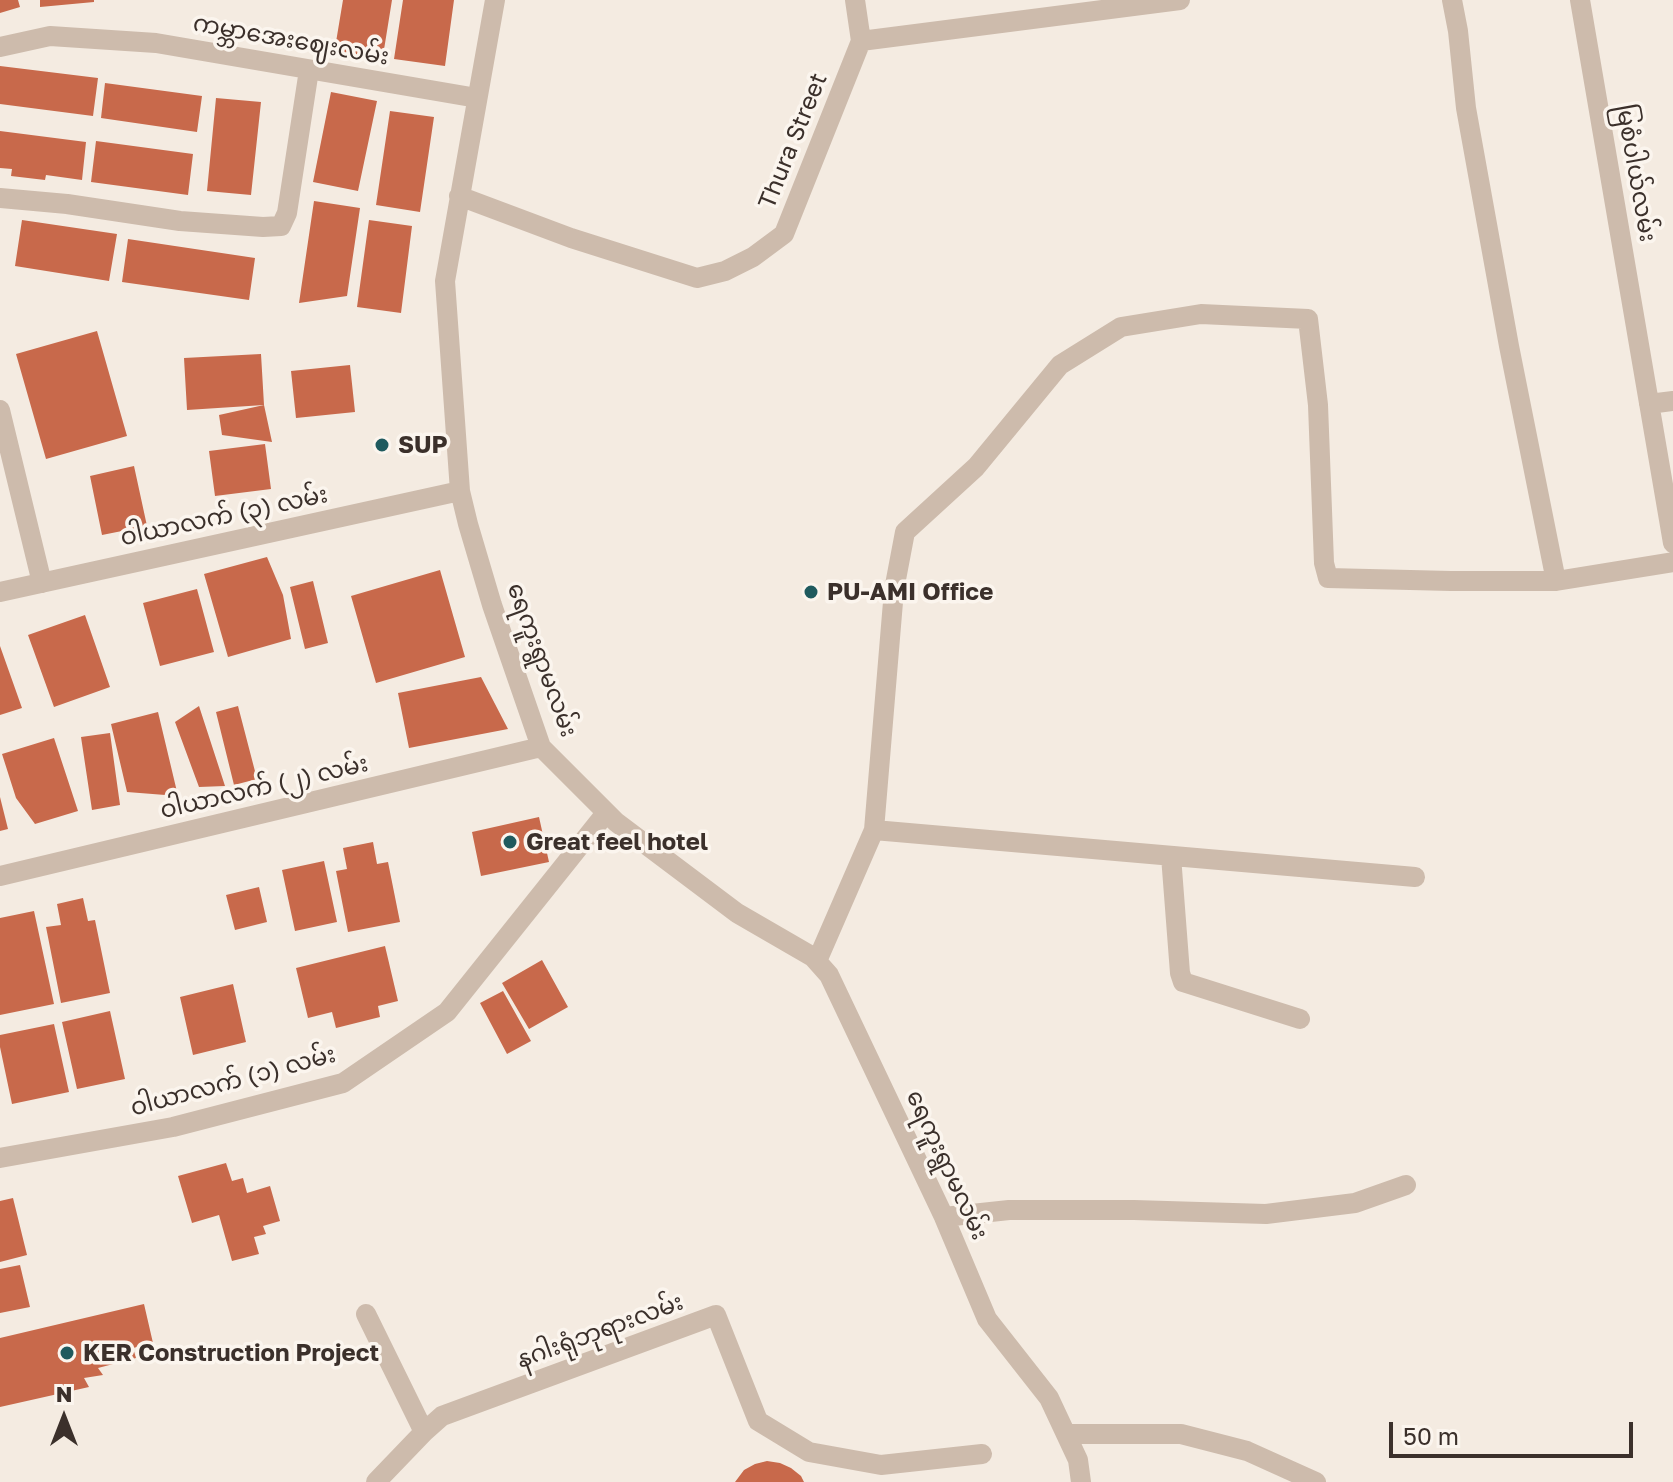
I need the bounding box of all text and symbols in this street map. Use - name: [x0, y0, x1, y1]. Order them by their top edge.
- street label: ကမ္ဘာအေးဈေးလမ်း: [191, 9, 391, 71]
- street label: Thura Street: [753, 69, 833, 213]
- street label: မြစံပါယ်လမ်း: [1610, 102, 1662, 244]
- place label: SUP: [398, 431, 448, 459]
- marker: SUP: [373, 436, 391, 454]
- street label: ဝါယာလက် (၃) လမ်း: [118, 480, 330, 552]
- place label: PU-AMI Office: [827, 578, 993, 606]
- street label: ရေကူးရွာမလမ်း: [501, 579, 583, 741]
- marker: PU-AMI Office: [802, 583, 820, 601]
- street label: ဝါယာလက် (၂) လမ်း: [157, 749, 371, 825]
- place label: Great feel hotel: [526, 828, 708, 856]
- marker: Great feel hotel: [501, 833, 519, 851]
- street label: ဝါယာလက် (၁) လမ်း: [127, 1040, 339, 1122]
- street label: ရေကူးရွာမလမ်း: [900, 1086, 994, 1244]
- street label: နဂါးရုံဘုရားလမ်း: [513, 1288, 687, 1374]
- place label: KER Construction Project: [83, 1339, 379, 1367]
- marker: KER Construction Project: [58, 1344, 76, 1362]
- north arrow: [24, 1378, 104, 1458]
- text: N: [56, 1380, 72, 1407]
- scale bar: [1393, 1406, 1637, 1456]
- text: 50 m: [1403, 1421, 1459, 1450]

